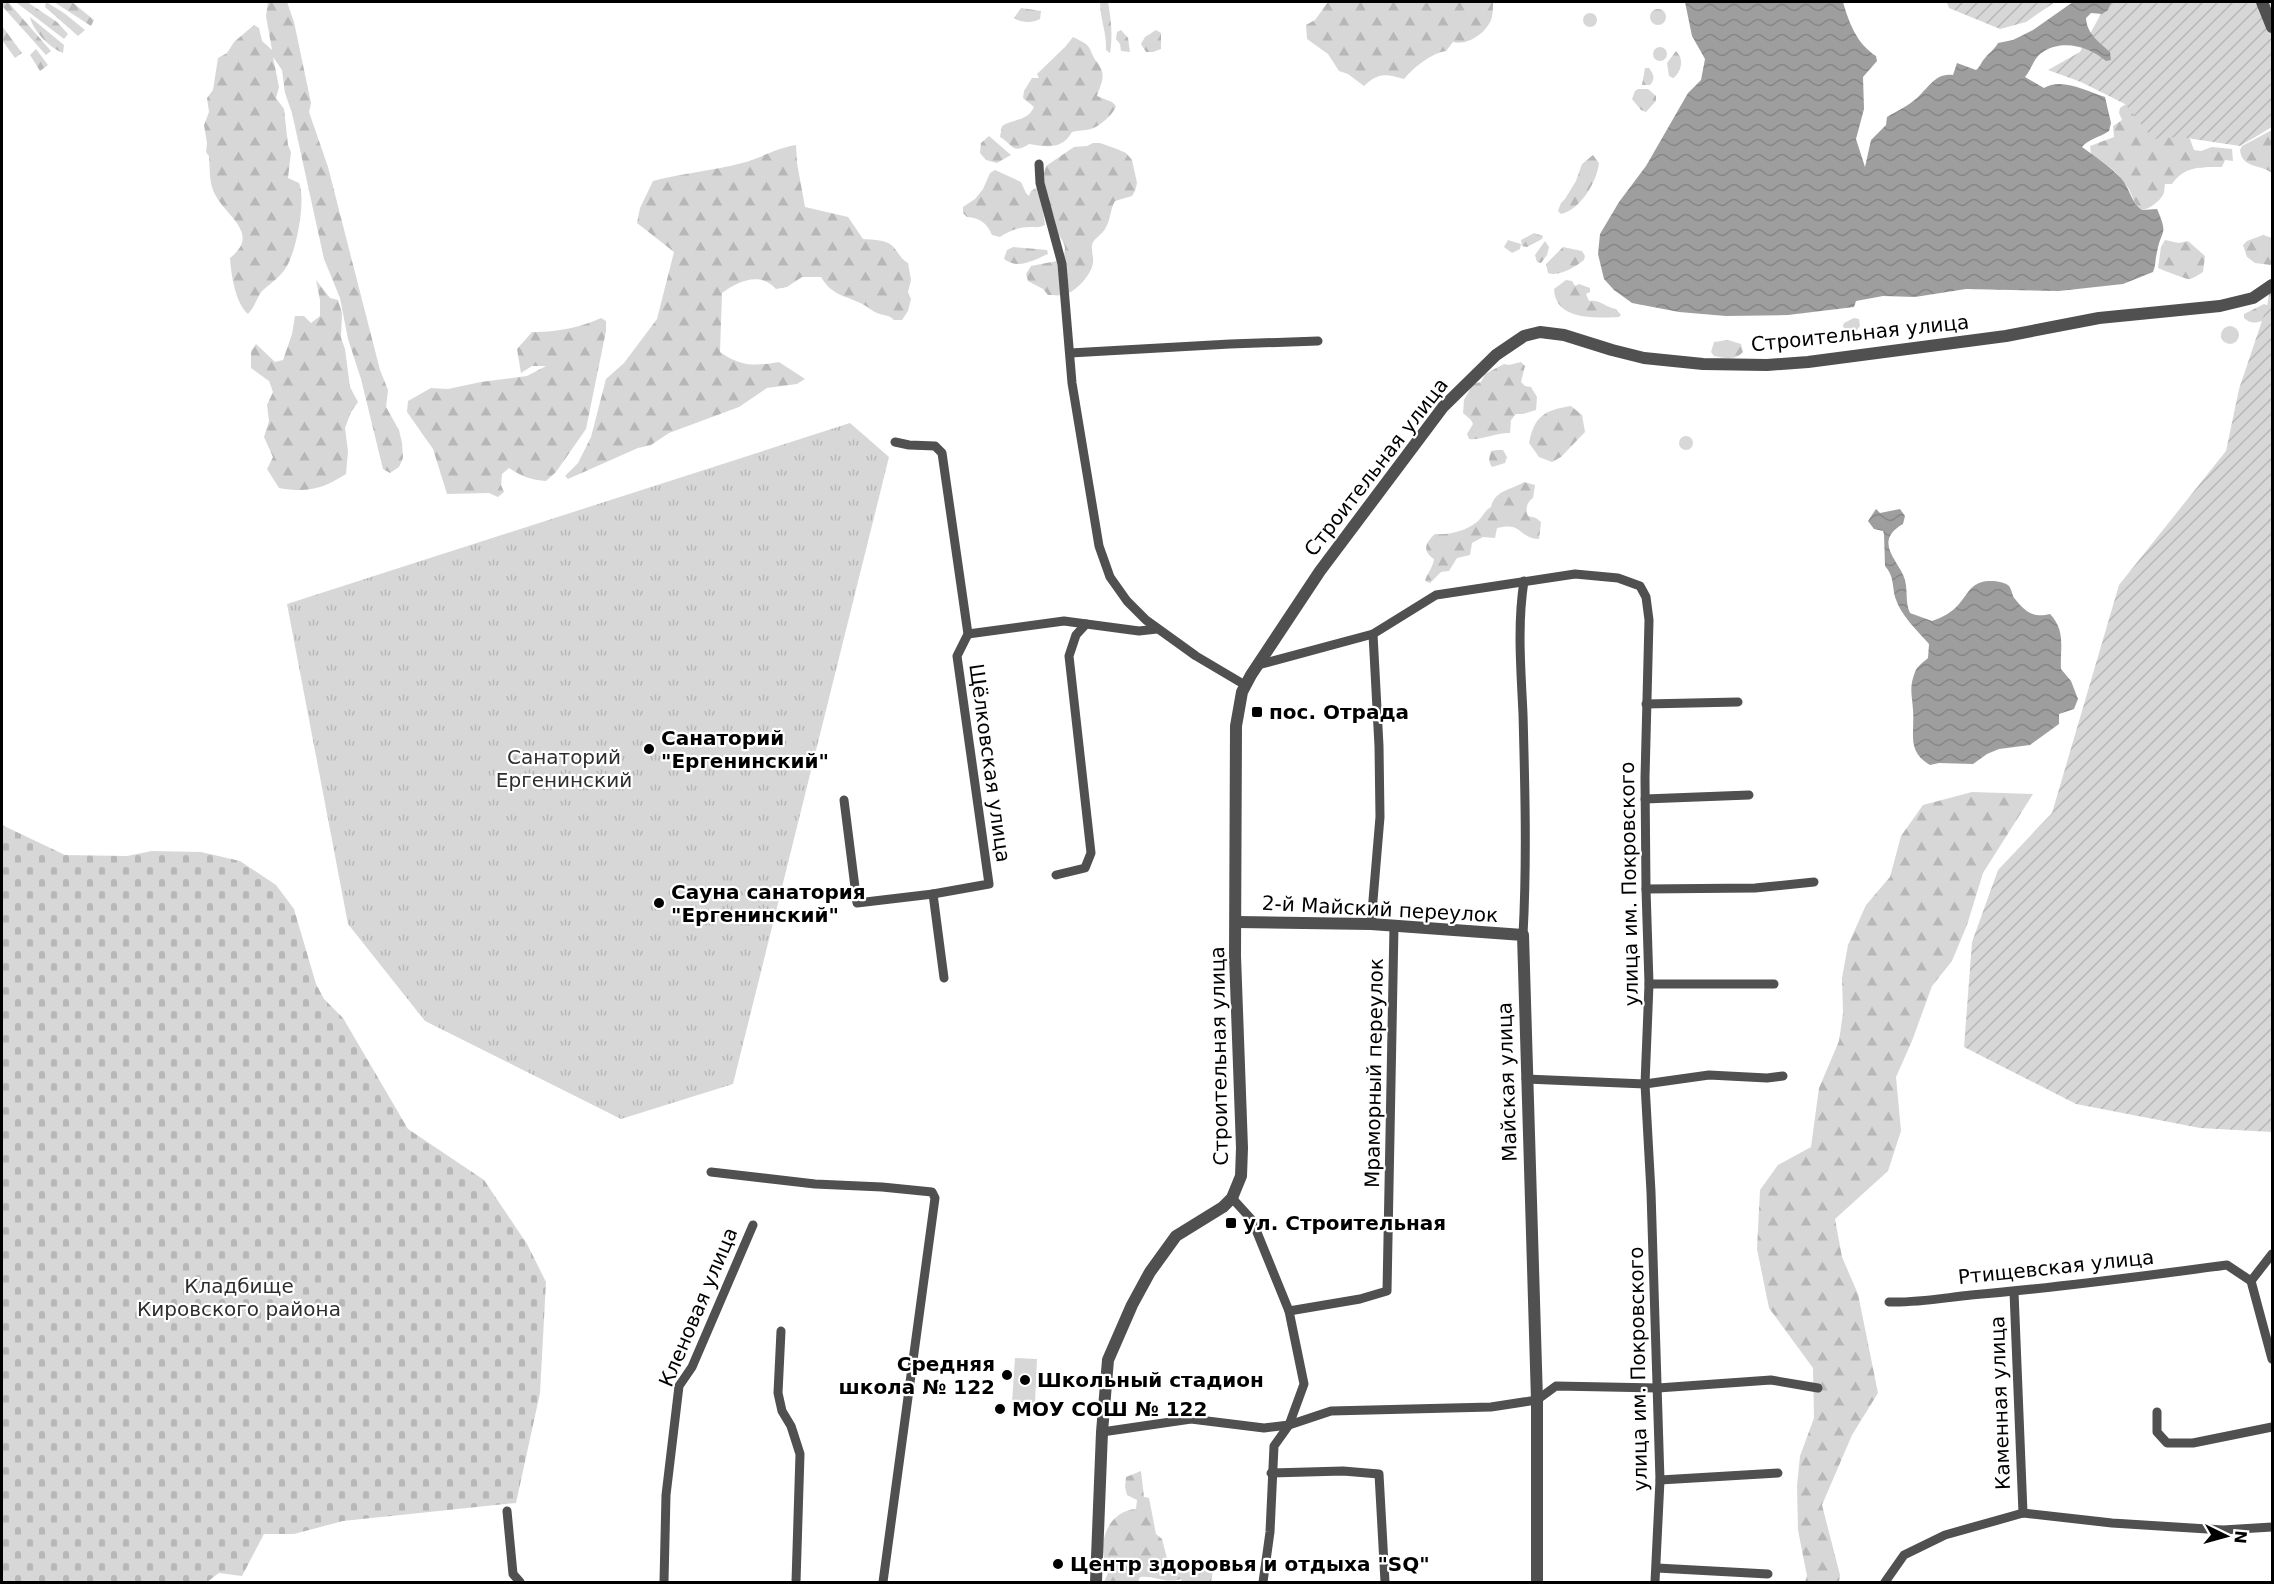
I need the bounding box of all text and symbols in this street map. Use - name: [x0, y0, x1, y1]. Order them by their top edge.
- street label: Строительная улица: [1750, 310, 1970, 356]
- street label: Строительная улица: [1299, 373, 1453, 561]
- street label: Щёлковская улица: [964, 662, 1016, 864]
- place label: пос. Отрада: [1269, 700, 1409, 724]
- marker: пос. Отрада: [1250, 705, 1264, 719]
- place label: Санаторий "Ергенинский": [661, 726, 829, 773]
- marker: Санаторий "Ергенинский": [642, 742, 656, 756]
- park label: Санаторий Ергенинский: [496, 745, 632, 792]
- street label: улица им. Покровского: [1615, 761, 1643, 1007]
- place label: Сауна санатория "Ергенинский": [671, 880, 866, 927]
- street label: 2-й Майский переулок: [1261, 891, 1499, 927]
- marker: Сауна санатория "Ергенинский": [652, 896, 666, 910]
- street label: Строительная улица: [1205, 946, 1233, 1166]
- street label: Мраморный переулок: [1360, 958, 1388, 1188]
- street label: Майская улица: [1492, 1002, 1522, 1162]
- place label: ул. Строительная: [1243, 1211, 1446, 1235]
- marker: ул. Строительная: [1224, 1216, 1238, 1230]
- street label: Кленовая улица: [654, 1224, 742, 1390]
- street label: Ртищевская улица: [1957, 1245, 2155, 1289]
- street label: улица им. Покровского: [1624, 1246, 1652, 1492]
- park label: Кладбище Кировского района: [137, 1274, 341, 1321]
- street label: Каменная улица: [1985, 1316, 2015, 1490]
- place label: Средняя школа № 122: [839, 1352, 995, 1399]
- marker: Средняя школа № 122: [1000, 1368, 1014, 1382]
- place label: Школьный стадион: [1037, 1368, 1264, 1392]
- marker: Школьный стадион: [1018, 1373, 1032, 1387]
- place label: МОУ СОШ № 122: [1012, 1397, 1207, 1421]
- marker: МОУ СОШ № 122: [993, 1402, 1007, 1416]
- north arrow: [2196, 1506, 2256, 1566]
- text: N: [2230, 1530, 2250, 1545]
- place label: Центр здоровья и отдыха "SQ": [1070, 1552, 1430, 1576]
- marker: Центр здоровья и отдыха "SQ": [1051, 1557, 1065, 1571]

